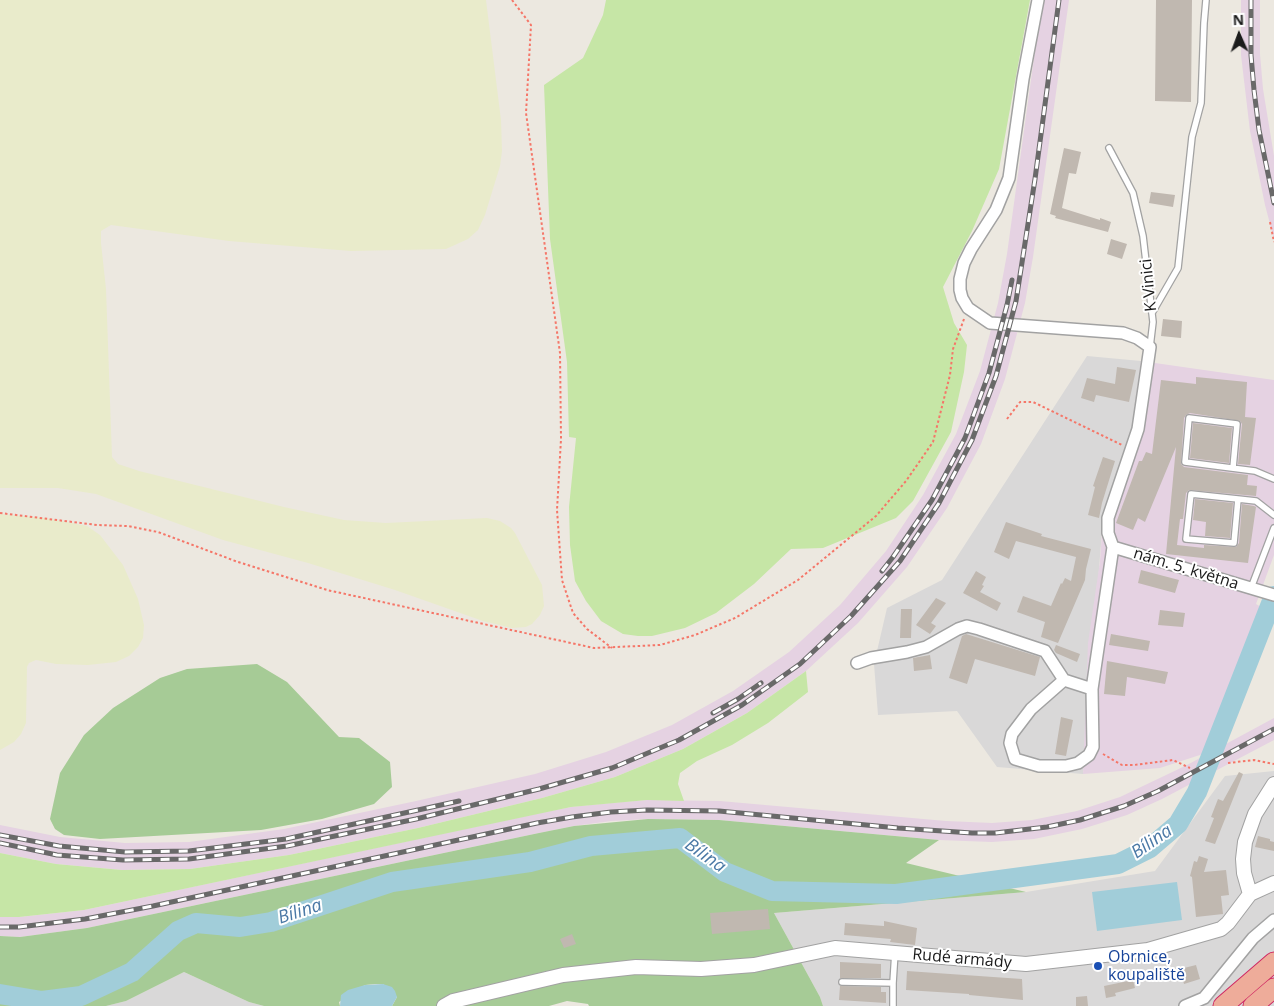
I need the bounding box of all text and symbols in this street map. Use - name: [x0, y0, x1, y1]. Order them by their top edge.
- north arrow: [1214, 10, 1264, 60]
- text: N: [1232, 10, 1244, 29]
- street label: K Vinici: [1137, 258, 1161, 312]
- street label: nám. 5. května: [1131, 544, 1241, 594]
- water label: Bílina: [1127, 820, 1177, 864]
- water label: Bílina: [680, 834, 730, 878]
- water label: Bílina: [275, 895, 325, 929]
- street label: Rudé armády: [912, 945, 1012, 973]
- place label: Obrnice, koupaliště: [1108, 947, 1185, 985]
- marker: Obrnice, koupaliště: [1092, 960, 1104, 972]

